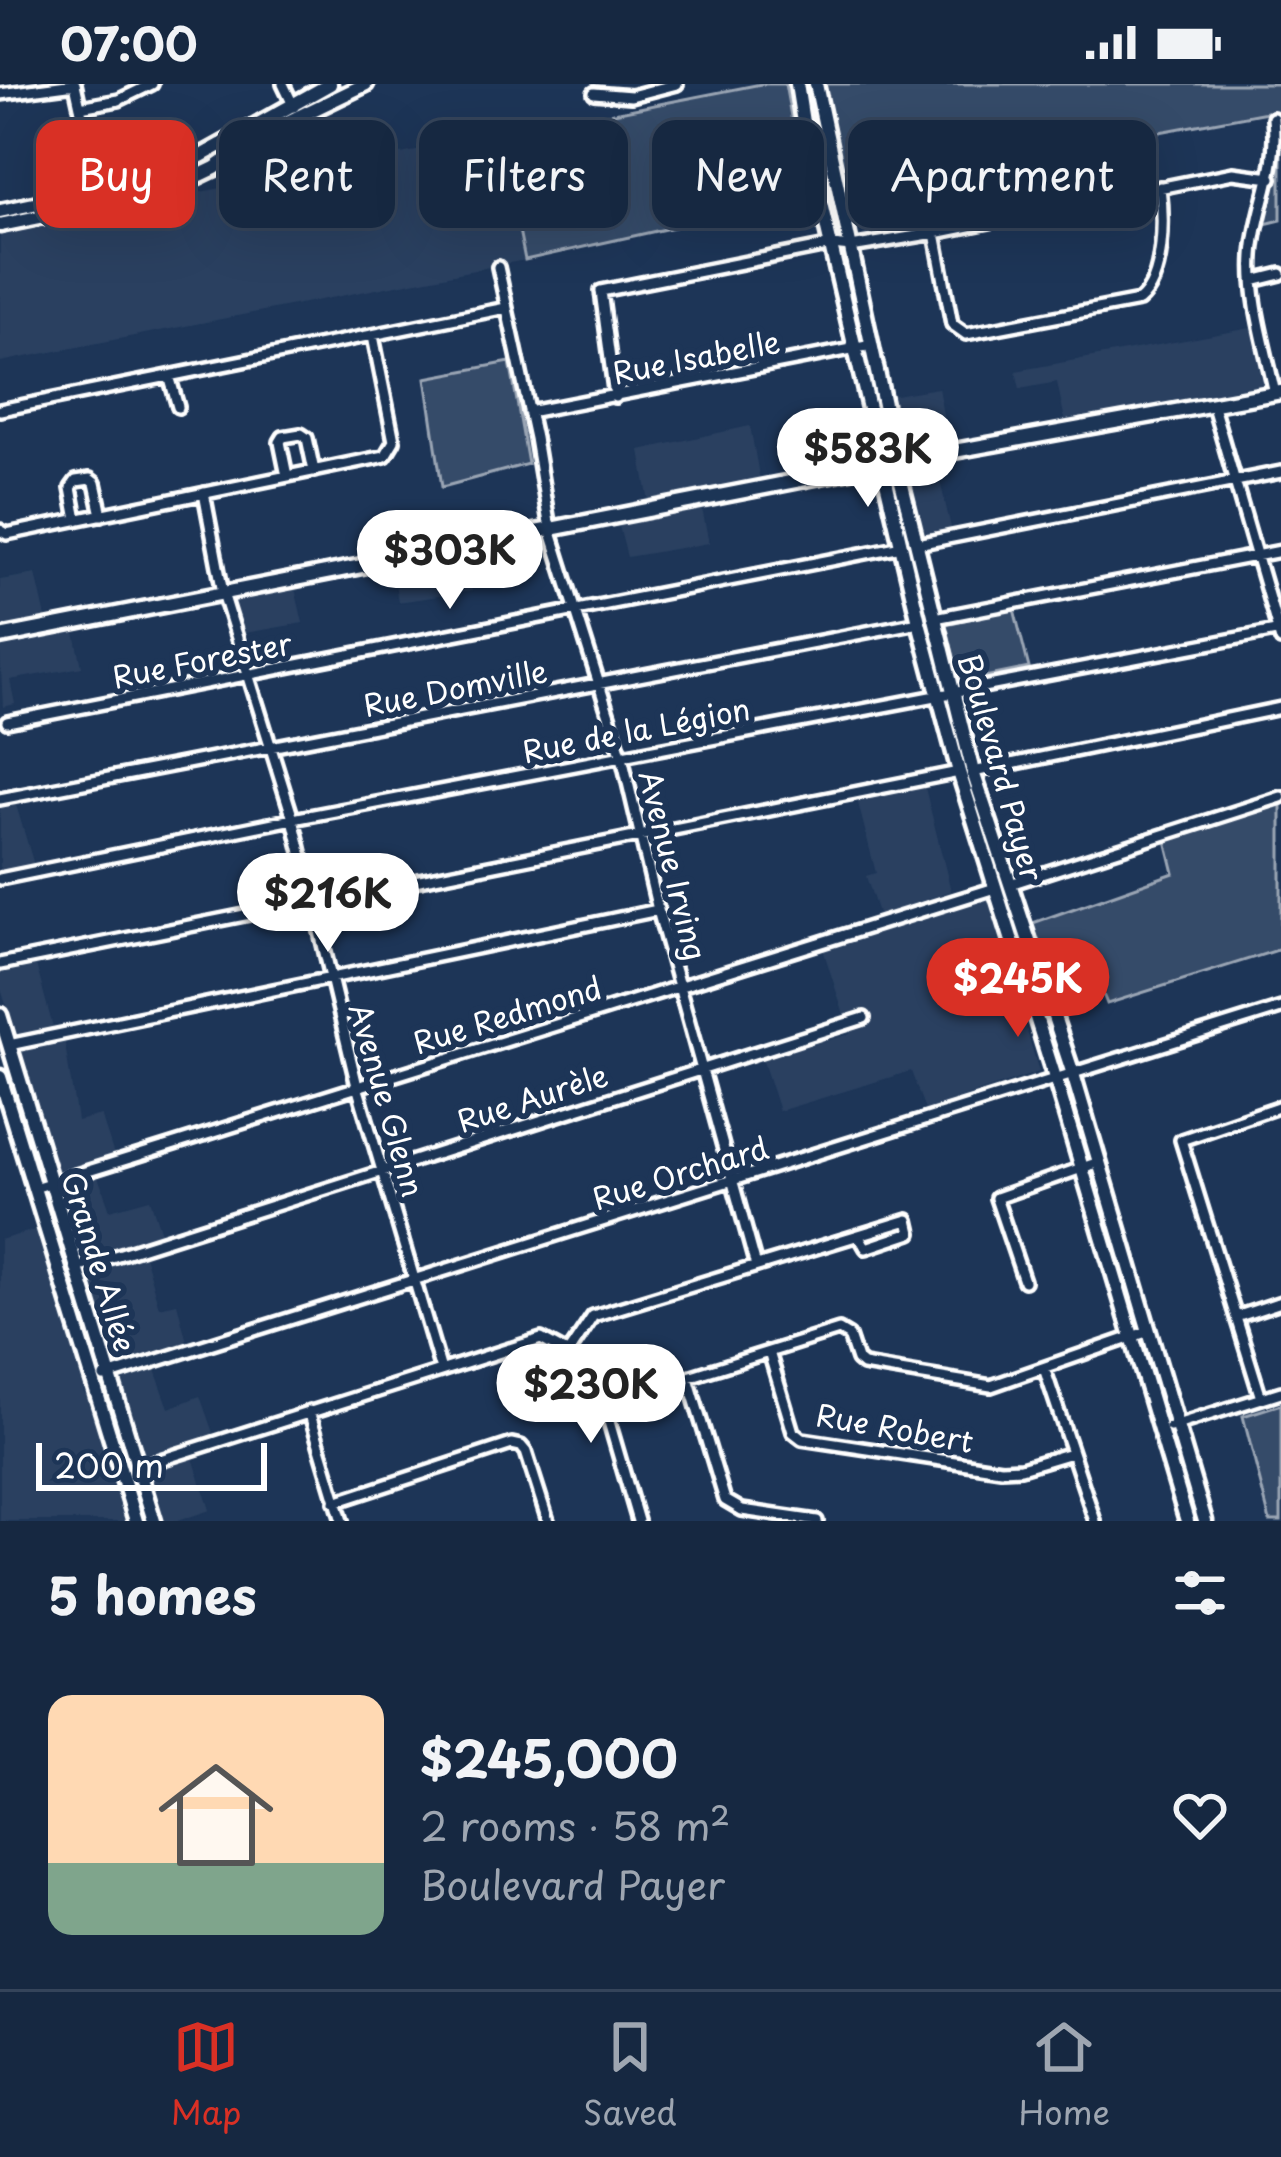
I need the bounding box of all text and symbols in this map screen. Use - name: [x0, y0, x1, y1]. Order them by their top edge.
- text: 07:00: [60, 8, 198, 76]
- chip: Buy: [36, 120, 195, 228]
- chip: Rent: [219, 120, 395, 228]
- chip: Filters: [419, 120, 628, 228]
- chip: New: [652, 120, 824, 228]
- chip: Apartment: [848, 120, 1156, 228]
- street label: Rue Isabelle: [609, 318, 783, 394]
- pin: $583K: [784, 408, 952, 510]
- text: $583K: [804, 417, 932, 476]
- pin: $303K: [366, 510, 534, 612]
- text: $303K: [384, 519, 516, 578]
- street label: Rue Forester: [108, 620, 296, 698]
- street label: Rue Domville: [359, 647, 551, 727]
- street label: Boulevard Payer: [948, 648, 1056, 886]
- street label: Rue de la Légion: [518, 685, 754, 773]
- street label: Avenue Irving: [629, 765, 719, 965]
- pin: $216K: [244, 853, 412, 955]
- text: $216K: [264, 862, 392, 921]
- pin: $245K: [934, 938, 1102, 1040]
- text: $245K: [953, 947, 1083, 1006]
- street label: Rue Redmond: [407, 964, 607, 1064]
- street label: Avenue Glenn: [339, 998, 437, 1202]
- street label: Rue Aurèle: [451, 1052, 613, 1142]
- street label: Rue Orchard: [586, 1124, 774, 1220]
- street label: Grande Allée: [51, 1165, 149, 1357]
- pin: $230K: [507, 1344, 675, 1446]
- text: $230K: [523, 1353, 659, 1412]
- street label: Rue Robert: [813, 1391, 977, 1463]
- scale bar: [36, 1437, 267, 1490]
- text: 200 m: [54, 1439, 164, 1489]
- text: 5 homes: [48, 1555, 257, 1632]
- icon: filters: [1167, 1560, 1233, 1626]
- text: $245,000: [420, 1718, 678, 1795]
- icon: home: [144, 1743, 288, 1887]
- icon: heart: [1167, 1782, 1233, 1848]
- text: 2 rooms · 58 m²: [420, 1795, 730, 1854]
- text: Boulevard Payer: [420, 1854, 725, 1913]
- tab: Map: [171, 2014, 241, 2136]
- tab: Saved: [583, 2014, 677, 2136]
- tab: Home: [1018, 2014, 1110, 2136]

